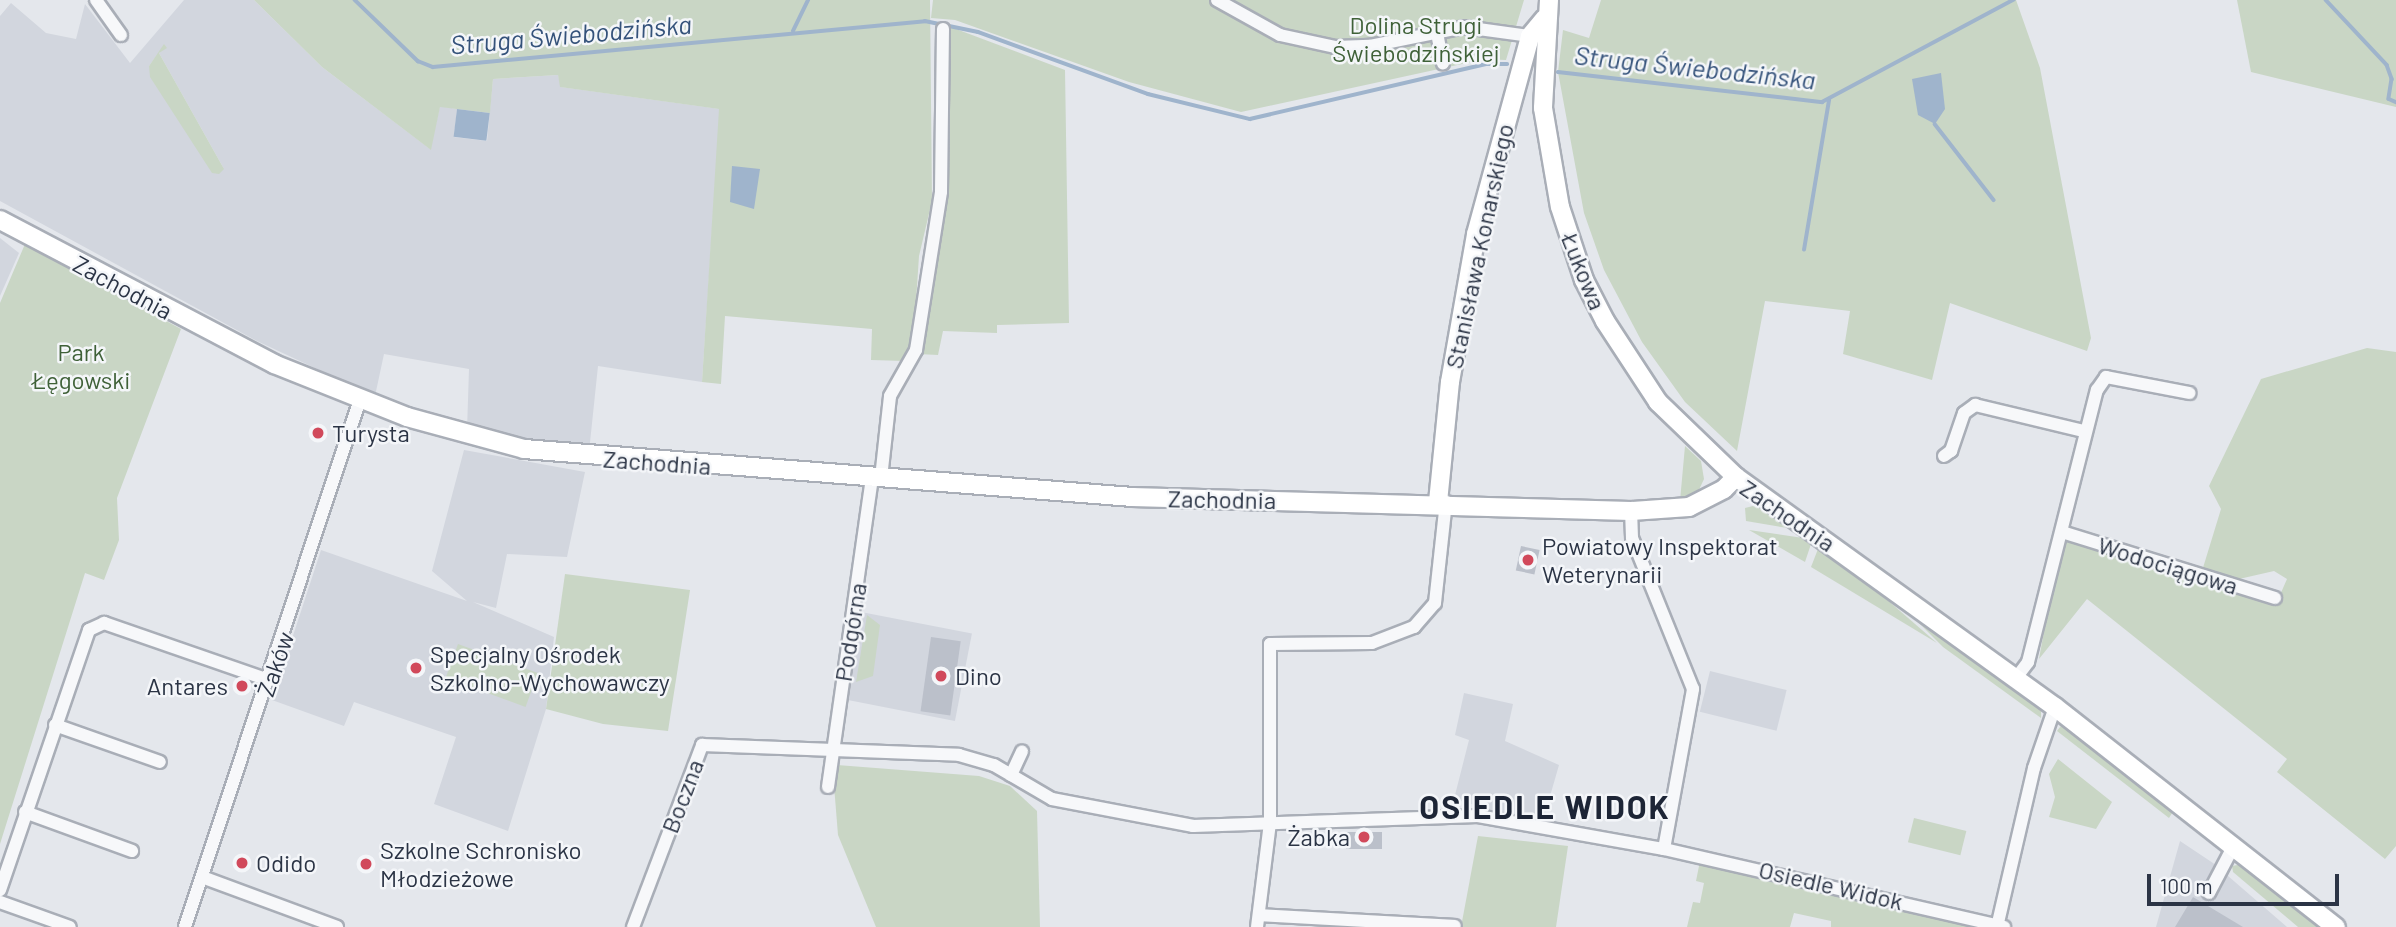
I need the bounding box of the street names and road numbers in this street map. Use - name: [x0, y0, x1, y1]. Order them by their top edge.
- street label: Stanisława Konarskiego: [1439, 121, 1519, 371]
- street label: Łukowa: [1556, 228, 1612, 314]
- street label: Zachodnia: [68, 249, 178, 325]
- street label: Zachodnia: [602, 444, 712, 480]
- street label: Zachodnia: [1735, 473, 1841, 557]
- street label: Zachodnia: [1168, 484, 1276, 514]
- street label: Wodociągowa: [2095, 530, 2241, 600]
- street label: Podgórna: [828, 581, 872, 683]
- street label: Żaków: [251, 628, 299, 700]
- street label: Boczna: [655, 755, 709, 837]
- street label: Osiedle Widok: [1756, 854, 1906, 916]

